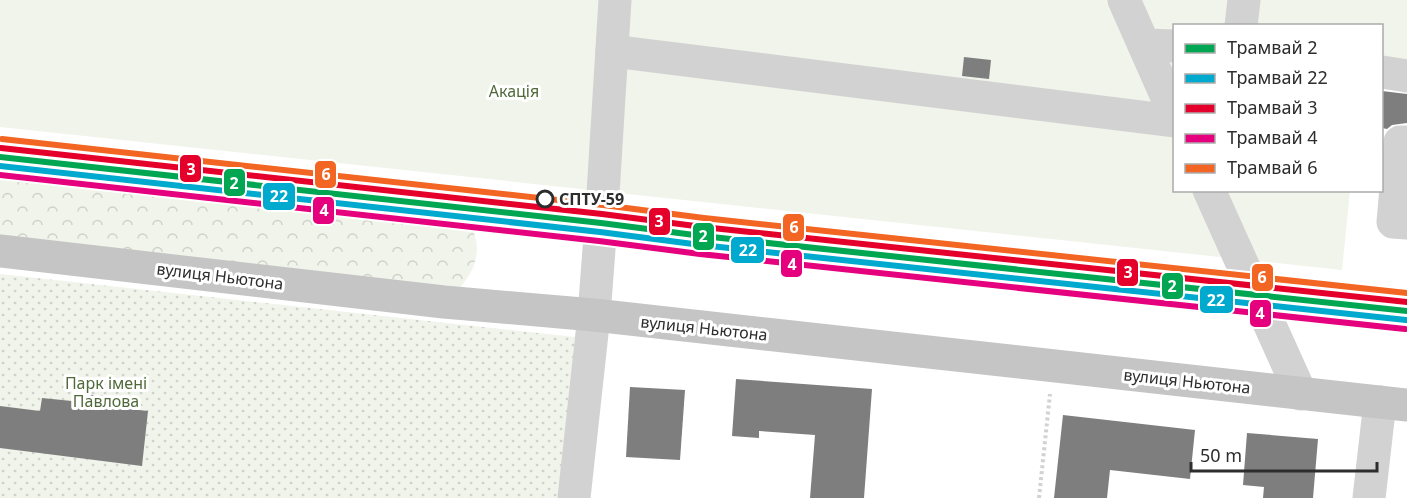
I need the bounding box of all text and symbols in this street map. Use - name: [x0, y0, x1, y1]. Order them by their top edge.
- legend: [1173, 24, 1383, 192]
- text: Трамвай 2: [1227, 35, 1318, 59]
- text: Трамвай 22: [1227, 65, 1328, 89]
- park label: Акація: [489, 80, 539, 102]
- text: Трамвай 3: [1227, 95, 1318, 119]
- text: Трамвай 4: [1227, 125, 1318, 149]
- line badge: 3: [179, 154, 202, 183]
- text: Трамвай 6: [1227, 155, 1318, 179]
- text: 3: [186, 158, 196, 180]
- line badge: 6: [314, 160, 337, 189]
- text: 6: [321, 163, 331, 185]
- line badge: 2: [223, 168, 246, 197]
- text: 2: [229, 172, 239, 194]
- line badge: 22: [262, 182, 296, 211]
- text: 22: [270, 185, 288, 207]
- place label: СПТУ-59: [559, 188, 624, 210]
- marker: СПТУ-59: [536, 190, 554, 208]
- line badge: 4: [312, 196, 335, 225]
- text: 4: [319, 199, 329, 221]
- line badge: 3: [648, 207, 671, 236]
- text: 3: [654, 210, 664, 232]
- line badge: 6: [782, 213, 805, 242]
- text: 6: [789, 216, 799, 238]
- line badge: 2: [692, 222, 715, 251]
- text: 2: [698, 225, 708, 247]
- line badge: 22: [730, 236, 765, 264]
- text: 22: [739, 239, 757, 261]
- line badge: 4: [780, 249, 803, 278]
- text: 4: [787, 253, 797, 275]
- street label: вулиця Ньютона: [155, 257, 285, 295]
- line badge: 3: [1116, 258, 1139, 287]
- text: 3: [1123, 261, 1133, 283]
- line badge: 6: [1251, 263, 1274, 292]
- text: 6: [1257, 266, 1267, 288]
- line badge: 2: [1161, 272, 1184, 300]
- text: 2: [1167, 275, 1177, 297]
- line badge: 22: [1199, 285, 1234, 314]
- text: 22: [1207, 289, 1225, 311]
- line badge: 4: [1249, 299, 1272, 328]
- text: 4: [1255, 302, 1265, 324]
- street label: вулиця Ньютона: [639, 310, 769, 346]
- street label: вулиця Ньютона: [1122, 363, 1252, 399]
- park label: Парк імені Павлова: [65, 372, 147, 412]
- scale bar: [1191, 435, 1377, 473]
- text: 50 m: [1200, 443, 1242, 467]

